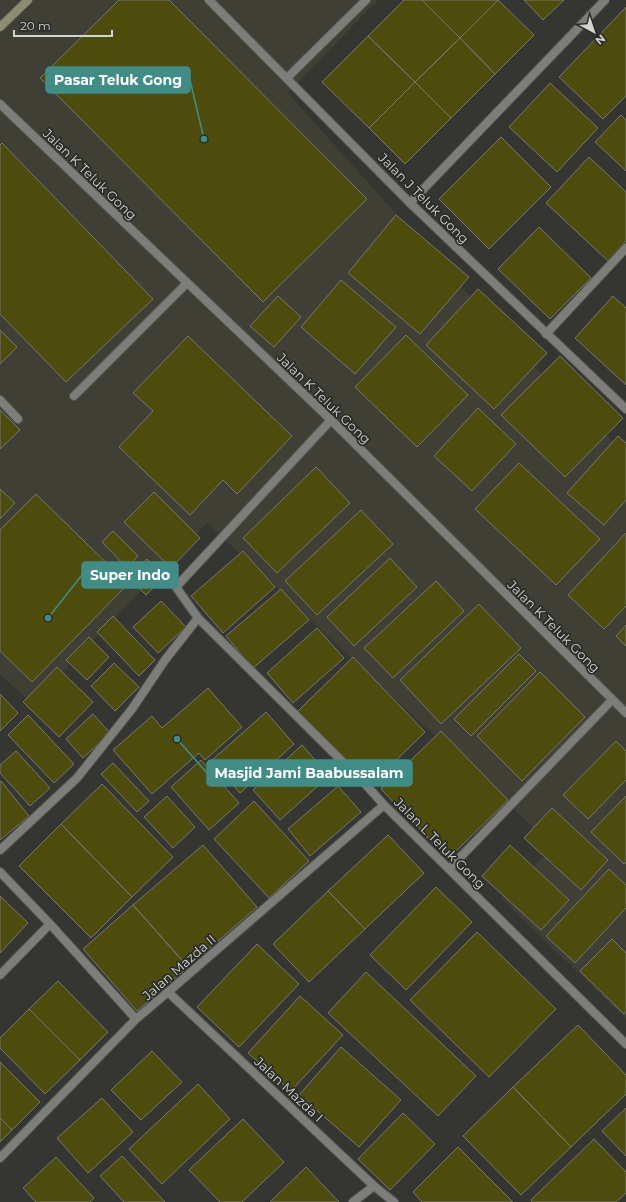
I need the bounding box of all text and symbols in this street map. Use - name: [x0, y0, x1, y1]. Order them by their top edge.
- scale bar: [14, 12, 112, 38]
- north arrow: [574, 12, 614, 52]
- text: 20 m: [20, 18, 51, 33]
- text: N: [593, 31, 608, 48]
- callout: Pasar Teluk Gong: [46, 67, 190, 93]
- text: Pasar Teluk Gong: [54, 71, 182, 89]
- street label: Jalan K Teluk Gong: [39, 124, 140, 223]
- street label: Jalan J Teluk Gong: [375, 149, 473, 247]
- street label: Jalan K Teluk Gong: [273, 348, 374, 447]
- callout: Super Indo: [82, 562, 178, 588]
- text: Super Indo: [90, 566, 170, 584]
- street label: Jalan K Teluk Gong: [504, 576, 604, 676]
- callout: Masjid Jami Baabussalam: [207, 760, 412, 786]
- text: Masjid Jami Baabussalam: [215, 764, 404, 782]
- street label: Jalan L Teluk Gong: [390, 793, 489, 892]
- street label: Jalan Mazda II: [138, 931, 219, 1004]
- street label: Jalan Mazda I: [251, 1052, 327, 1125]

